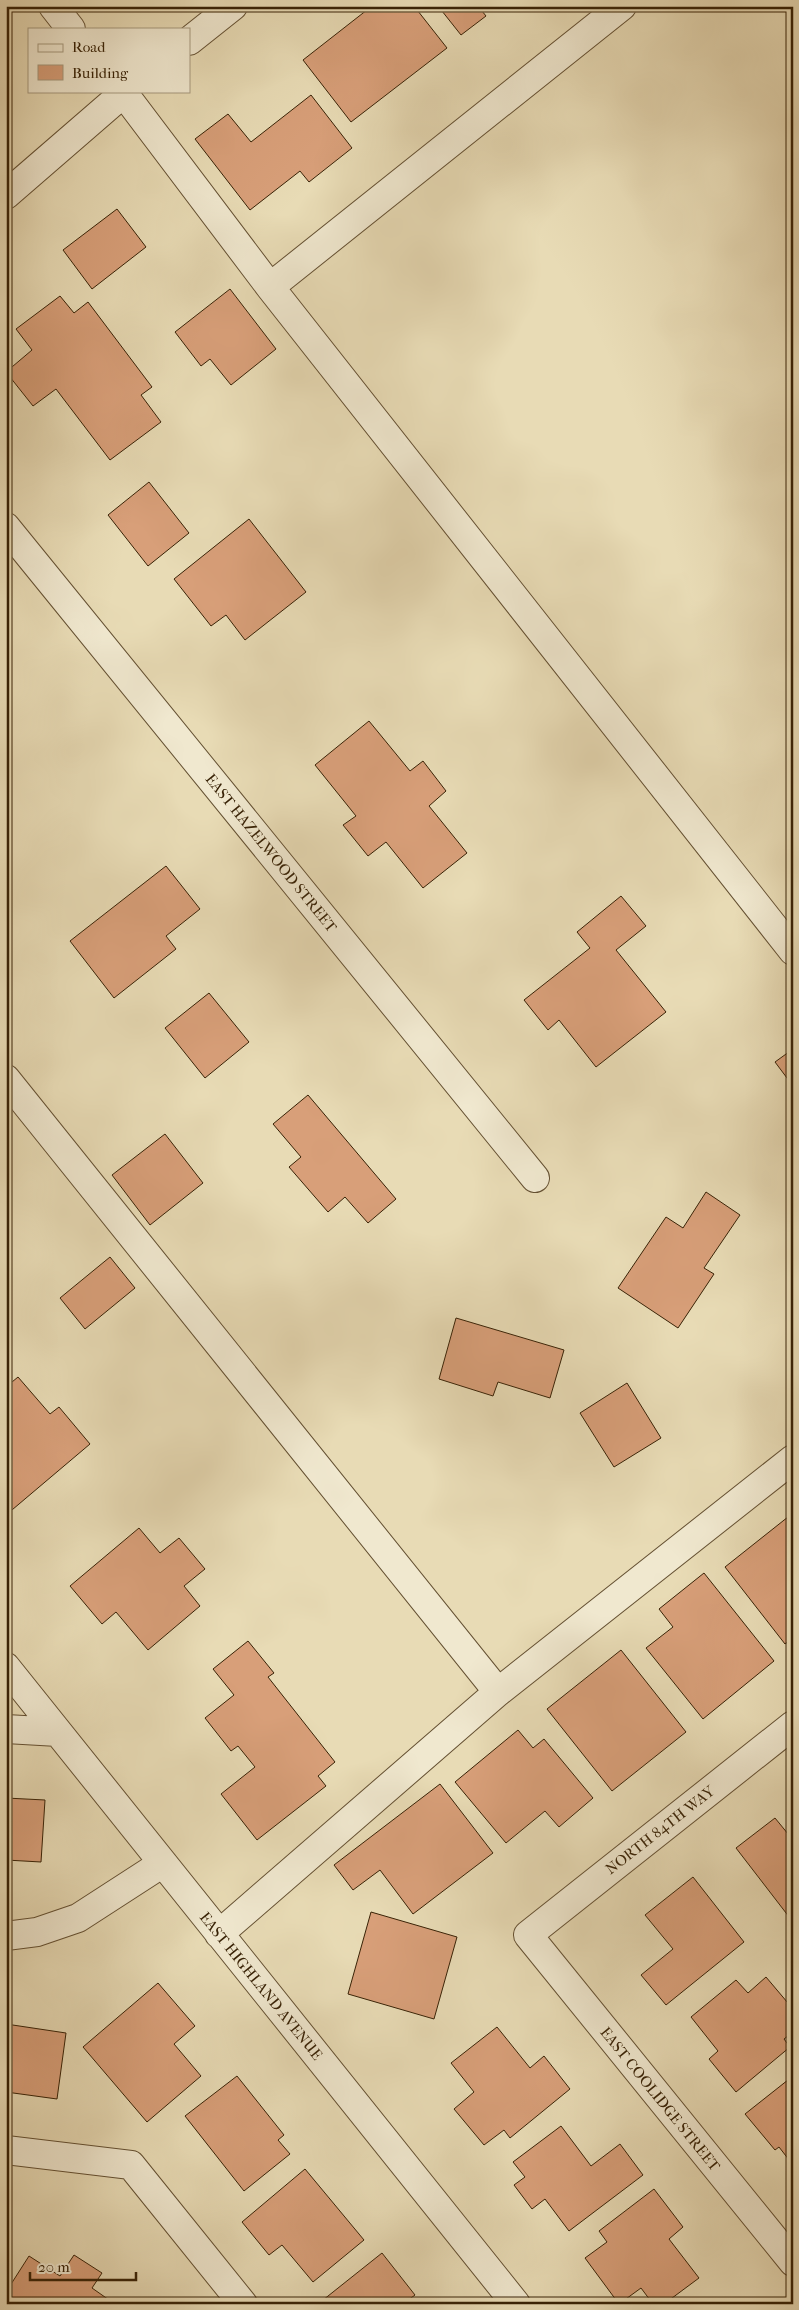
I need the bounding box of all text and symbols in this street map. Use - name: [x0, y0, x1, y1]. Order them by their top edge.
- legend: [28, 28, 190, 92]
- text: Road: [72, 38, 106, 56]
- text: Building: [72, 64, 129, 82]
- street label: EAST HAZELWOOD STREET: [202, 770, 341, 936]
- street label: NORTH 84TH WAY: [602, 1781, 719, 1878]
- street label: EAST HIGHLAND AVENUE: [196, 1908, 326, 2064]
- street label: EAST COOLIDGE STREET: [596, 2023, 724, 2175]
- scale bar: [30, 2250, 136, 2282]
- text: 20 m: [38, 2258, 70, 2276]

